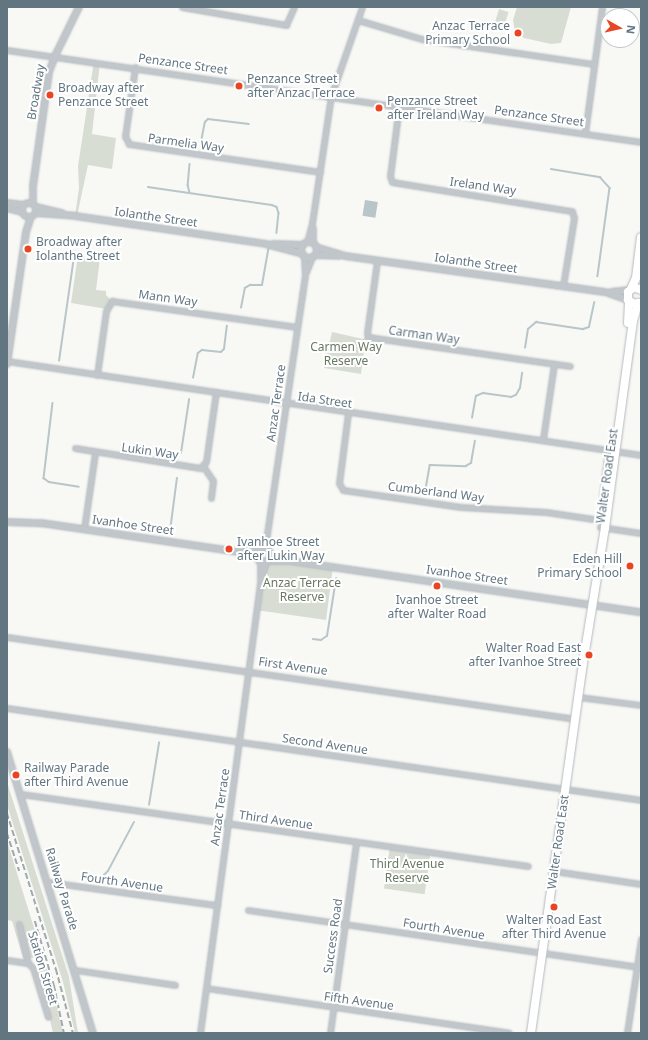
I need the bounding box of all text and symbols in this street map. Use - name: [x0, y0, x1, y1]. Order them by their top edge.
- north arrow: [600, 8, 640, 48]
- place label: Anzac Terrace Primary School: [425, 19, 510, 47]
- text: N: [623, 24, 639, 35]
- marker: Anzac Terrace Primary School: [513, 28, 523, 38]
- street label: Penzance Street: [137, 51, 229, 77]
- street label: Broadway: [24, 63, 48, 121]
- place label: Penzance Street after Anzac Terrace: [247, 72, 355, 100]
- place label: Broadway after Penzance Street: [58, 81, 148, 109]
- marker: Penzance Street after Anzac Terrace: [234, 81, 244, 91]
- marker: Broadway after Penzance Street: [45, 90, 55, 100]
- place label: Penzance Street after Ireland Way: [387, 94, 484, 122]
- marker: Penzance Street after Ireland Way: [374, 103, 384, 113]
- street label: Penzance Street: [493, 103, 585, 129]
- street label: Parmelia Way: [147, 131, 225, 155]
- street label: Ireland Way: [449, 174, 517, 198]
- street label: Iolanthe Street: [114, 204, 198, 230]
- place label: Broadway after Iolanthe Street: [36, 235, 122, 263]
- marker: Broadway after Iolanthe Street: [23, 244, 33, 254]
- street label: Iolanthe Street: [434, 250, 518, 276]
- street label: Mann Way: [138, 287, 198, 309]
- street label: Carman Way: [388, 323, 460, 347]
- park label: Carmen Way Reserve: [310, 340, 382, 368]
- street label: Anzac Terrace: [263, 363, 289, 443]
- street label: Ida Street: [297, 389, 353, 411]
- street label: Walter Road East: [593, 428, 621, 524]
- street label: Lukin Way: [121, 440, 179, 462]
- street label: Cumberland Way: [387, 479, 485, 505]
- street label: Ivanhoe Street: [91, 512, 175, 538]
- place label: Ivanhoe Street after Lukin Way: [237, 535, 325, 563]
- marker: Ivanhoe Street after Lukin Way: [224, 544, 234, 554]
- place label: Eden Hill Primary School: [537, 552, 622, 580]
- marker: Eden Hill Primary School: [625, 561, 635, 571]
- street label: Ivanhoe Street: [425, 562, 509, 588]
- park label: Anzac Terrace Reserve: [263, 576, 341, 604]
- marker: Ivanhoe Street after Walter Road: [432, 581, 442, 591]
- place label: Ivanhoe Street after Walter Road: [388, 593, 486, 621]
- place label: Walter Road East after Ivanhoe Street: [469, 641, 581, 669]
- marker: Walter Road East after Ivanhoe Street: [584, 650, 594, 660]
- street label: First Avenue: [258, 654, 328, 678]
- street label: Second Avenue: [281, 731, 369, 757]
- place label: Railway Parade after Third Avenue: [24, 761, 129, 789]
- street label: Anzac Terrace: [207, 767, 233, 847]
- marker: Railway Parade after Third Avenue: [11, 770, 21, 780]
- street label: Walter Road East: [544, 794, 572, 890]
- street label: Third Avenue: [238, 808, 314, 832]
- street label: Railway Parade: [43, 846, 81, 932]
- park label: Third Avenue Reserve: [370, 857, 444, 885]
- street label: Fourth Avenue: [80, 869, 164, 895]
- street label: Success Road: [321, 897, 345, 975]
- marker: Walter Road East after Third Avenue: [549, 902, 559, 912]
- place label: Walter Road East after Third Avenue: [502, 913, 606, 941]
- street label: Fourth Avenue: [402, 915, 486, 943]
- street label: Station Street: [25, 929, 61, 1007]
- street label: Fifth Avenue: [323, 989, 395, 1013]

